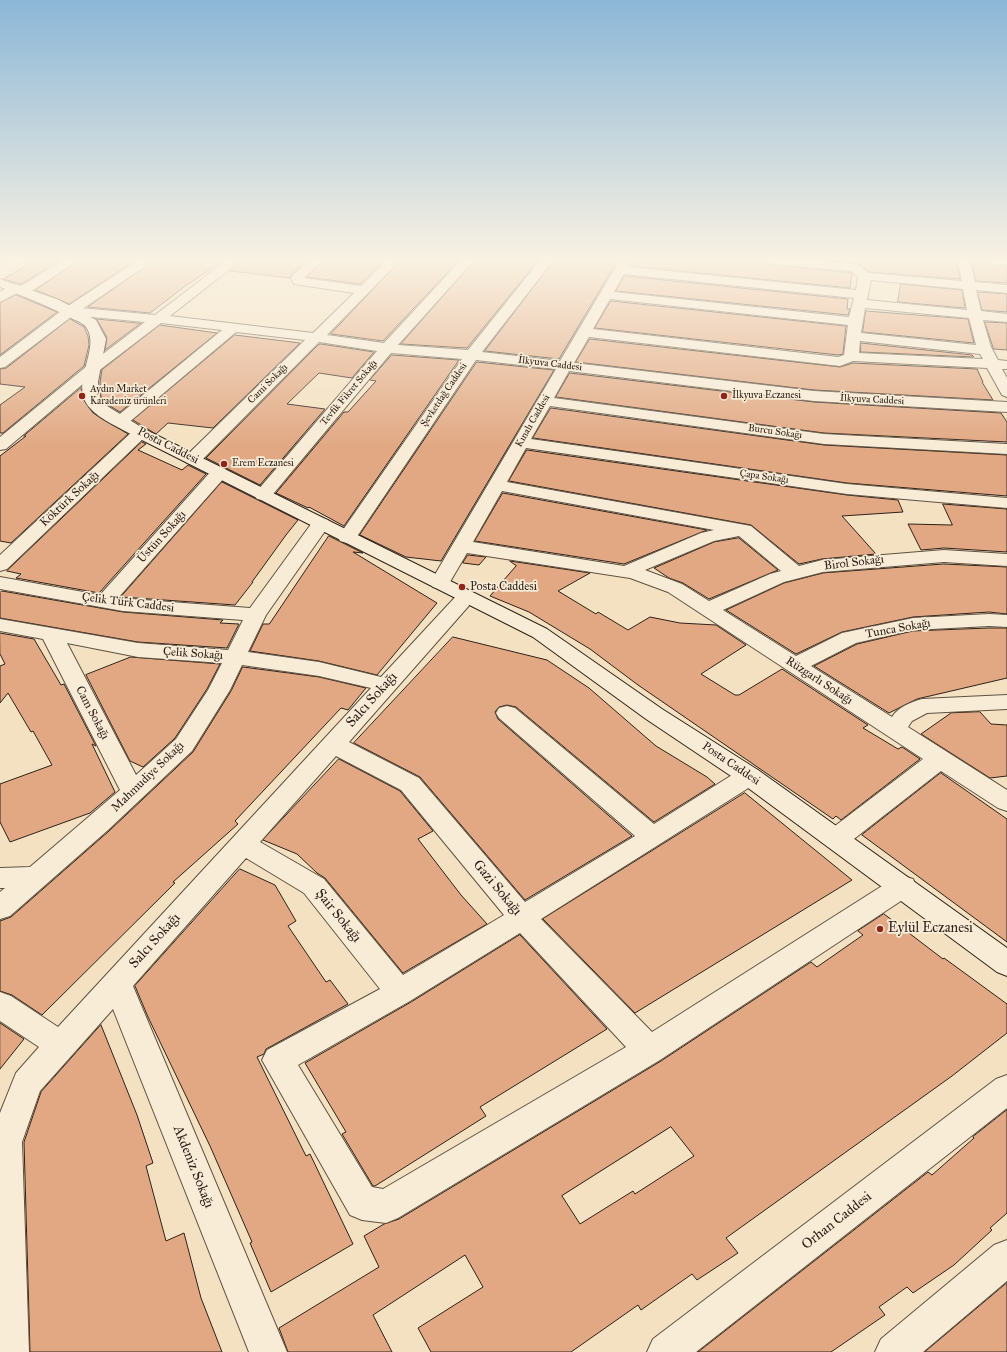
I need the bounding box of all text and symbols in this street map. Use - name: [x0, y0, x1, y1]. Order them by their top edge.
- street label: İlkyuva Caddesi: [517, 354, 583, 374]
- street label: Tevfik Fikret Sokağı: [318, 358, 380, 428]
- street label: Şevketdağ Caddesi: [418, 361, 470, 429]
- street label: Cami Sokağı: [246, 362, 290, 406]
- place label: Aydın Market Karadeniz ürünleri: [90, 384, 167, 408]
- place label: İlkyuva Eczanesi: [732, 390, 801, 402]
- marker: Aydın Market Karadeniz ürünleri: [77, 391, 87, 401]
- marker: İlkyuva Eczanesi: [719, 391, 729, 401]
- street label: İlkyuva Caddesi: [840, 392, 904, 408]
- street label: Kınalı Caddesi: [513, 393, 553, 449]
- street label: Burcu Sokağı: [747, 422, 803, 442]
- street label: Posta Caddesi: [135, 424, 201, 468]
- place label: Erem Eczanesi: [232, 458, 294, 470]
- marker: Erem Eczanesi: [219, 459, 229, 469]
- street label: Köktürk Sokağı: [37, 468, 103, 530]
- street label: Çapa Sokağı: [739, 468, 789, 486]
- street label: Üstün Sokağı: [135, 508, 189, 566]
- street label: Birol Sokağı: [823, 552, 885, 574]
- place label: Posta Caddesi: [470, 580, 537, 594]
- marker: Posta Caddesi: [457, 582, 467, 592]
- street label: Çelik Türk Caddesi: [81, 590, 175, 616]
- street label: Tunca Sokağı: [864, 616, 932, 642]
- street label: Çelik Sokağı: [162, 645, 224, 663]
- street label: Rüzgarlı Sokağı: [783, 654, 855, 708]
- street label: Salcı Sokağı: [343, 669, 401, 731]
- street label: Cam Sokağı: [72, 684, 112, 742]
- street label: Mahmudiye Sokağı: [109, 739, 187, 815]
- street label: Posta Caddesi: [699, 739, 763, 789]
- street label: Gazi Sokağı: [469, 857, 525, 919]
- street label: Şair Sokağı: [311, 886, 365, 946]
- street label: Salcı Sokağı: [126, 910, 184, 972]
- place label: Eylül Eczanesi: [888, 921, 973, 937]
- marker: Eylül Eczanesi: [875, 924, 885, 934]
- street label: Akdeniz Sokağı: [169, 1123, 217, 1211]
- street label: Orhan Caddesi: [799, 1188, 875, 1254]

